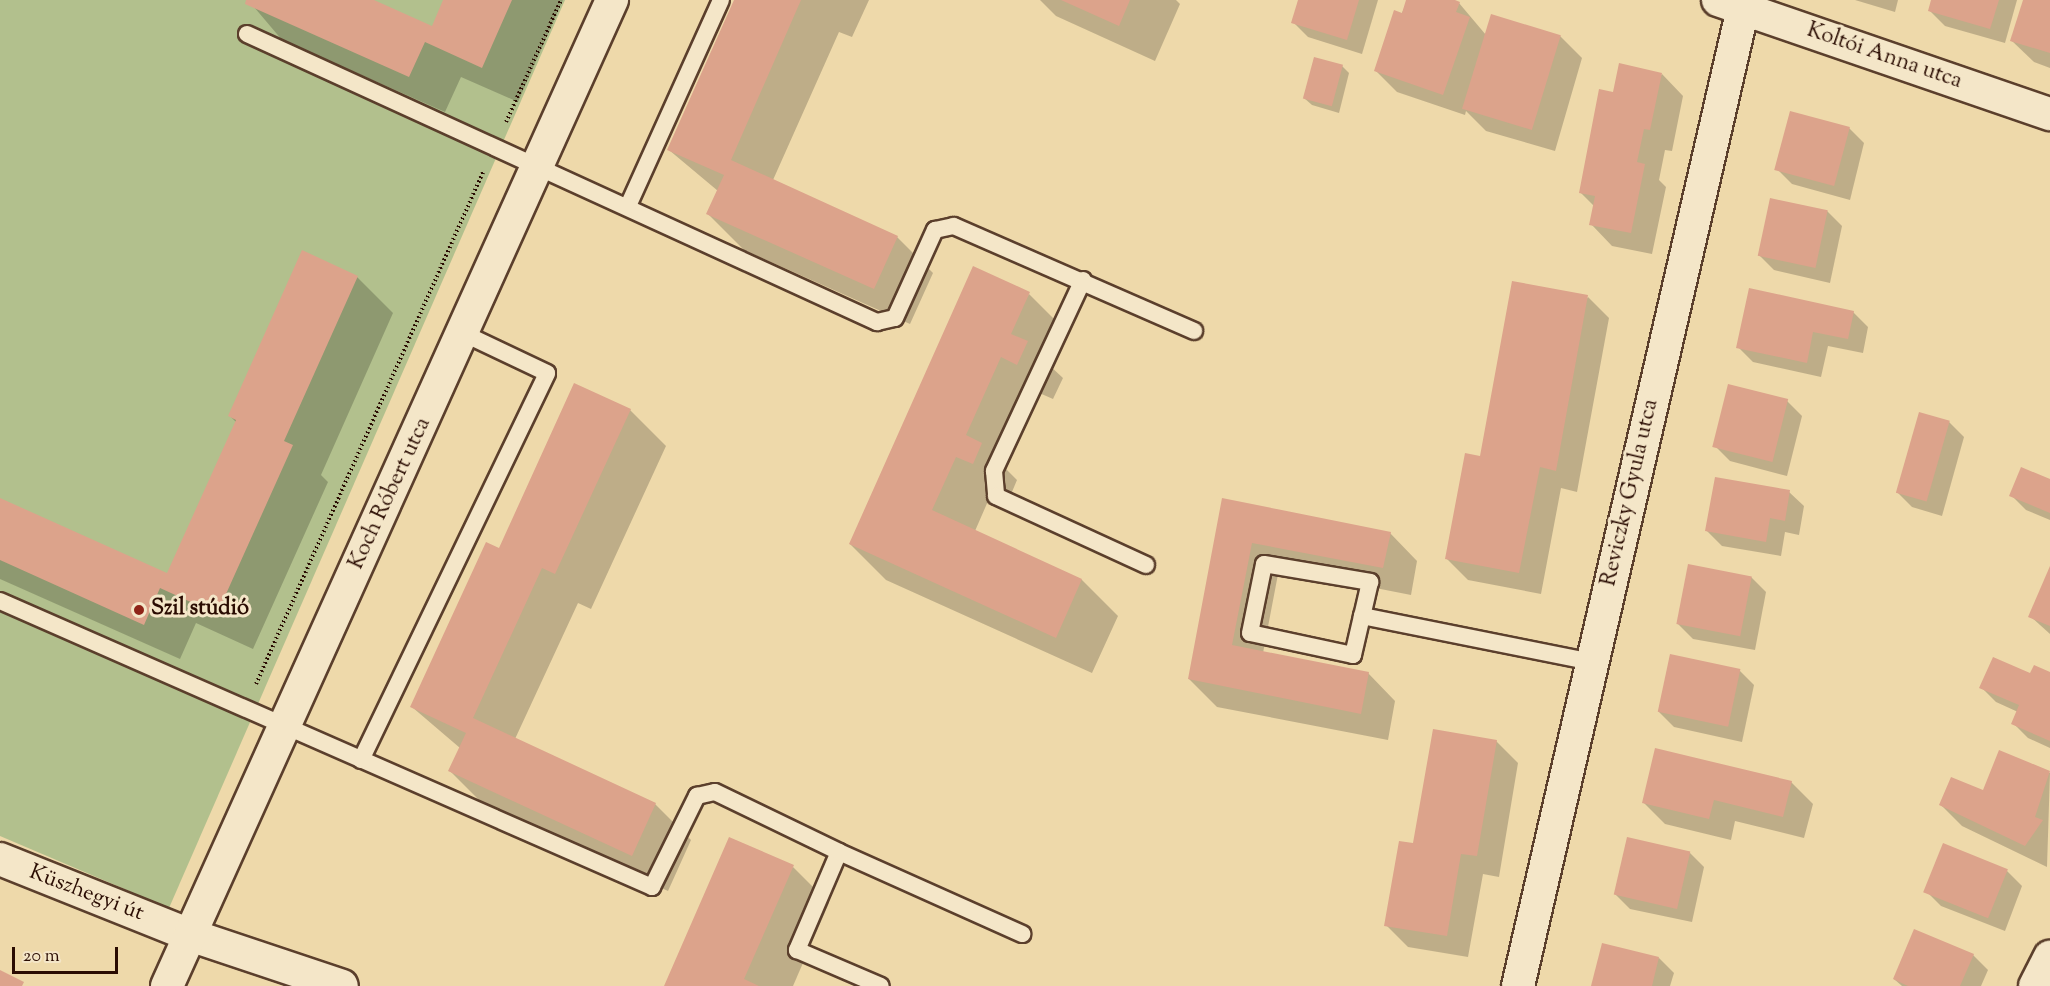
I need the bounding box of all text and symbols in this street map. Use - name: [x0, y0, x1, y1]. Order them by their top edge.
- street label: Koltói Anna utca: [1803, 18, 1965, 96]
- street label: Reviczky Gyula utca: [1597, 397, 1665, 589]
- street label: Koch Róbert utca: [344, 414, 438, 574]
- place label: Szil stúdió: [151, 597, 249, 623]
- marker: Szil stúdió: [132, 603, 146, 617]
- street label: Küszhegyi út: [25, 860, 147, 928]
- scale bar: [15, 935, 122, 973]
- text: 20 m: [23, 944, 60, 970]

